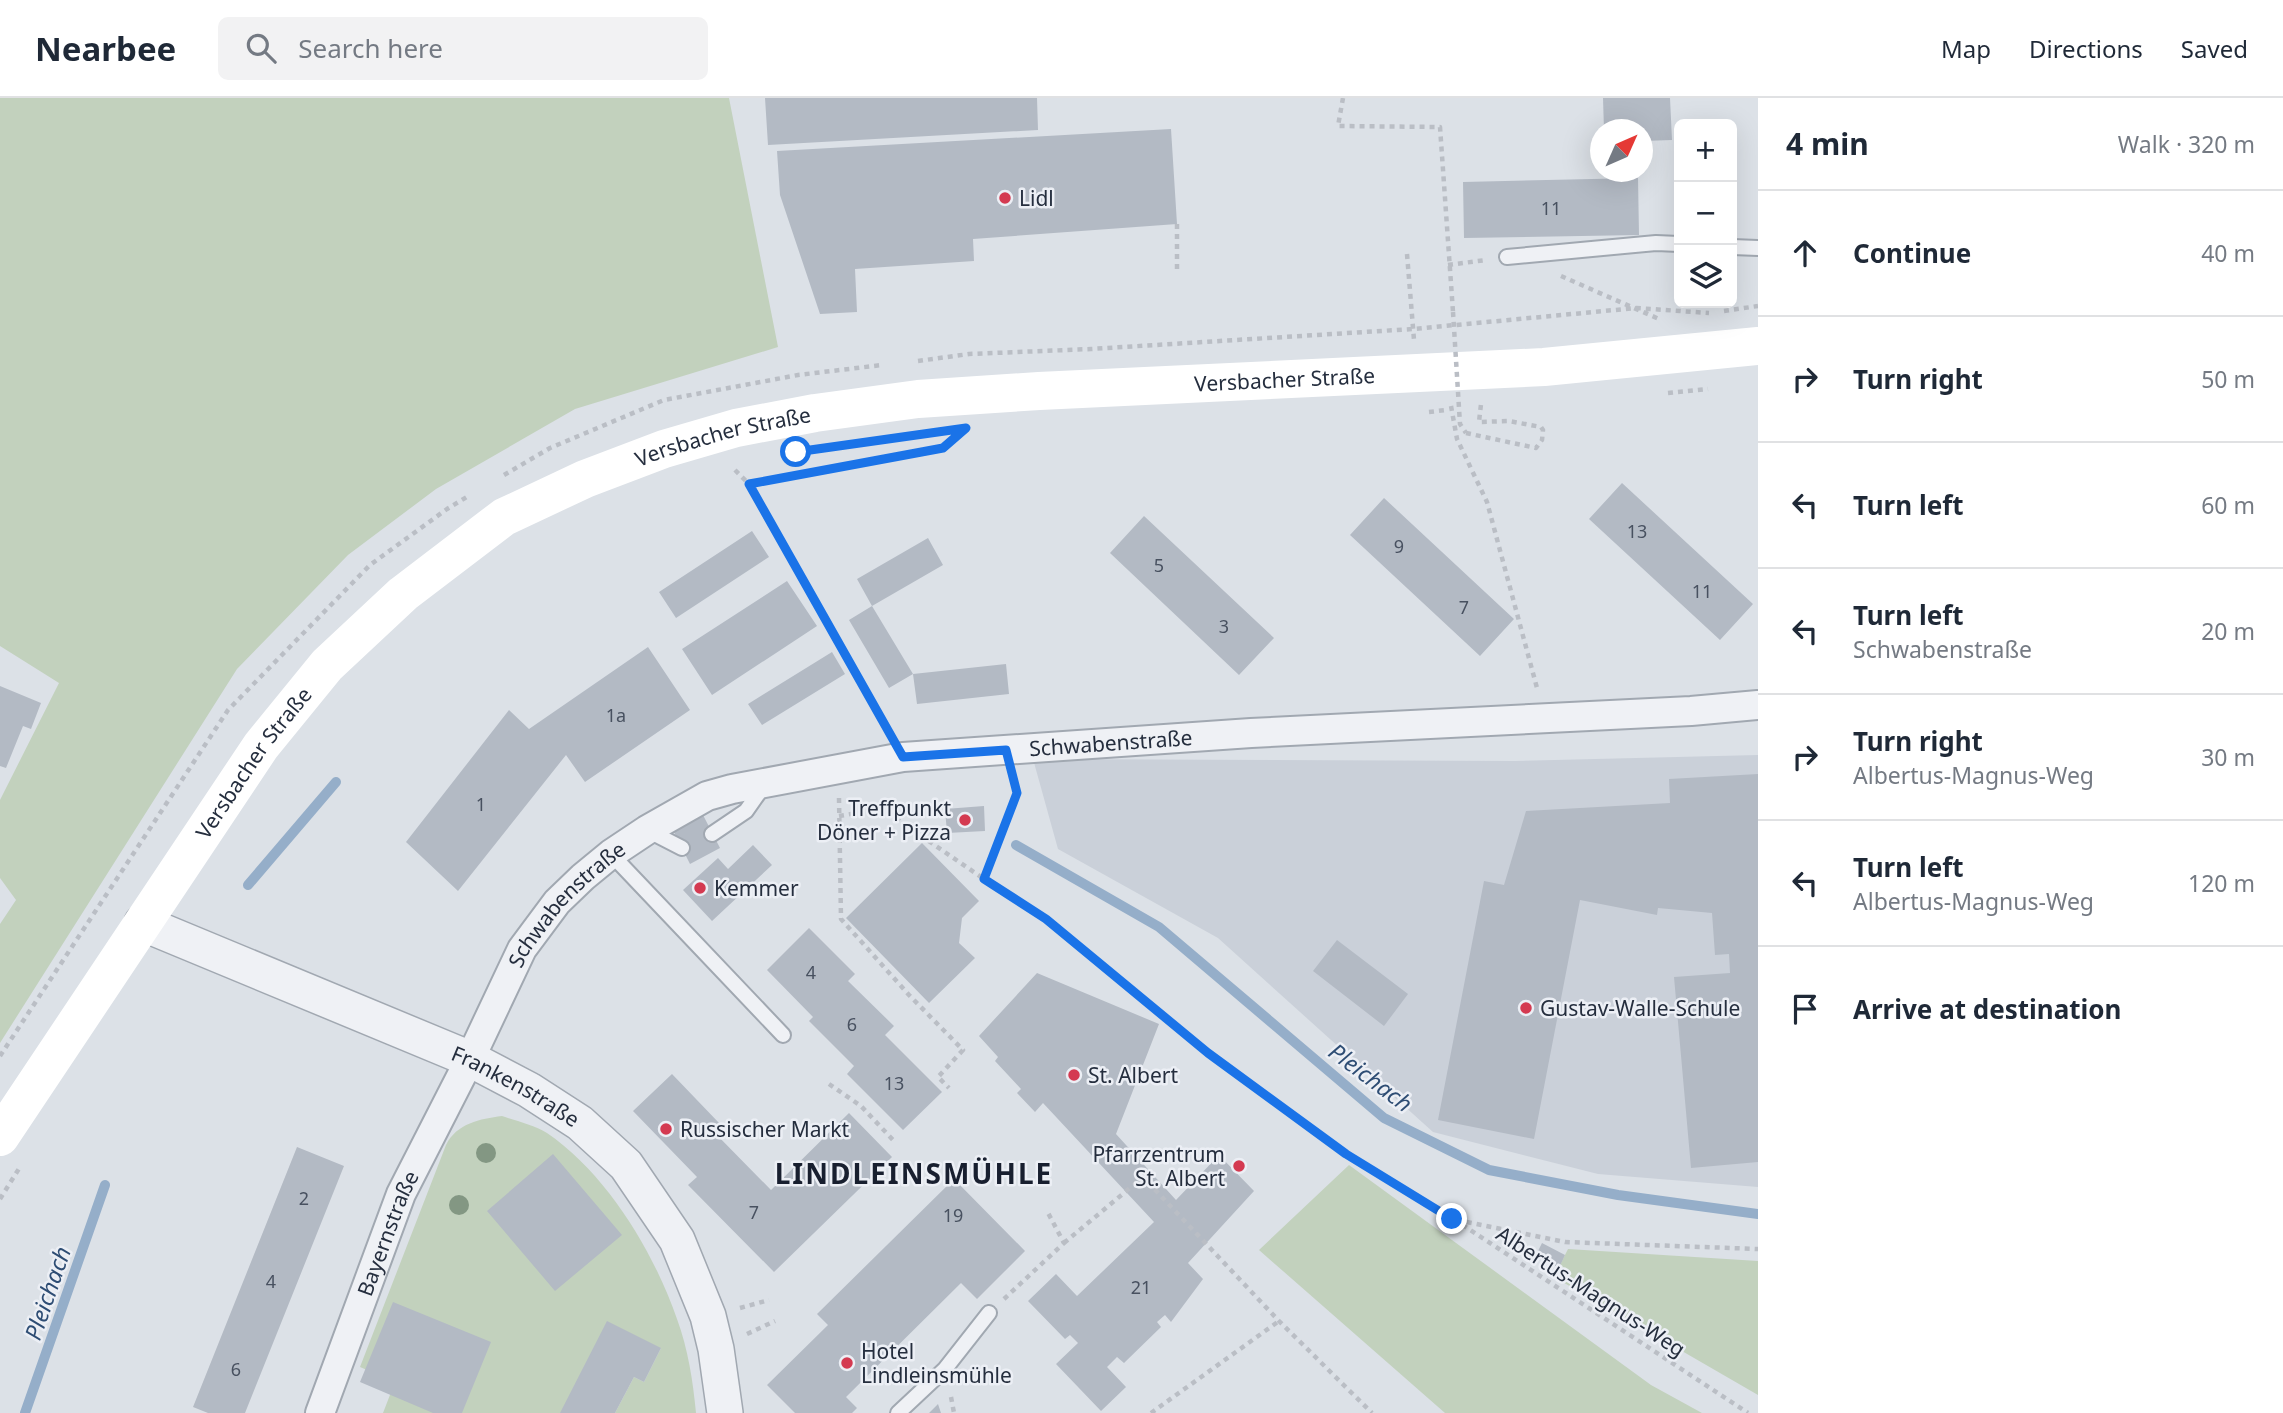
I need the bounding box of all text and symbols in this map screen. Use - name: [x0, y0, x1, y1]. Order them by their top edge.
- search box: [218, 17, 708, 80]
- text: Nearbee: [35, 26, 176, 71]
- icon: search: [242, 29, 280, 67]
- text: Search here: [298, 30, 443, 66]
- text: Map: [1941, 32, 1991, 65]
- text: Directions: [2029, 32, 2143, 65]
- text: Saved: [2181, 32, 2248, 65]
- north arrow: [1590, 119, 1653, 182]
- map controls: [1674, 119, 1737, 308]
- button: +: [1674, 119, 1737, 182]
- text: 4 min: [1786, 123, 1869, 164]
- text: Walk · 320 m: [2118, 128, 2255, 160]
- button: −: [1674, 182, 1737, 245]
- place label: Lidl: [1019, 184, 1054, 212]
- marker: Lidl: [997, 190, 1013, 206]
- house number: 11: [1541, 196, 1561, 220]
- icon: ahead: [1786, 234, 1824, 272]
- text: Continue: [1853, 235, 1971, 271]
- text: 40 m: [2201, 237, 2255, 269]
- button: layers: [1674, 245, 1737, 308]
- icon: right: [1786, 360, 1824, 398]
- street label: Versbacher Straße: [1194, 361, 1376, 398]
- text: Turn right: [1853, 361, 1983, 397]
- text: 50 m: [2201, 363, 2255, 395]
- street label: Versbacher Straße: [631, 400, 813, 473]
- route start: [780, 436, 811, 467]
- icon: left: [1786, 486, 1824, 524]
- text: Turn left: [1853, 487, 1964, 523]
- text: 60 m: [2201, 489, 2255, 521]
- house number: 13: [1627, 519, 1647, 543]
- house number: 9: [1394, 534, 1404, 558]
- house number: 5: [1154, 553, 1164, 577]
- house number: 11: [1692, 579, 1712, 603]
- house number: 7: [1459, 595, 1469, 619]
- text: Turn left: [1853, 597, 1964, 633]
- icon: left: [1786, 612, 1824, 650]
- house number: 3: [1219, 614, 1229, 638]
- text: 20 m: [2201, 615, 2255, 647]
- text: Schwabenstraße: [1853, 633, 2032, 665]
- street label: Versbacher Straße: [189, 681, 318, 844]
- house number: 1a: [606, 703, 626, 727]
- street label: Schwabenstraße: [1028, 723, 1193, 762]
- text: Turn right: [1853, 723, 1983, 759]
- icon: right: [1786, 738, 1824, 776]
- text: 30 m: [2201, 741, 2255, 773]
- text: Albertus-Magnus-Weg: [1853, 759, 2094, 791]
- house number: 1: [476, 792, 486, 816]
- place label: Treffpunkt Döner + Pizza: [817, 794, 951, 846]
- marker: Treffpunkt Döner + Pizza: [957, 812, 973, 828]
- street label: Schwabenstraße: [501, 835, 630, 972]
- text: Turn left: [1853, 849, 1964, 885]
- icon: left: [1786, 864, 1824, 902]
- text: 120 m: [2188, 867, 2255, 899]
- place label: Kemmer: [714, 874, 799, 902]
- marker: Kemmer: [692, 880, 708, 896]
- text: Albertus-Magnus-Weg: [1853, 885, 2094, 917]
- house number: 4: [806, 960, 816, 984]
- icon: arrive: [1786, 990, 1824, 1028]
- text: Arrive at destination: [1853, 991, 2122, 1027]
- place label: Gustav-Walle-Schule: [1540, 994, 1740, 1022]
- marker: Gustav-Walle-Schule: [1518, 1000, 1534, 1016]
- house number: 6: [847, 1012, 857, 1036]
- water label: Pleichach: [1323, 1035, 1419, 1119]
- street label: Frankenstraße: [448, 1039, 585, 1133]
- place label: St. Albert: [1088, 1061, 1178, 1089]
- marker: St. Albert: [1066, 1067, 1082, 1083]
- house number: 13: [884, 1071, 904, 1095]
- place label: Russischer Markt: [680, 1115, 849, 1143]
- marker: Russischer Markt: [658, 1121, 674, 1137]
- place label: Pfarrzentrum St. Albert: [1092, 1140, 1225, 1192]
- district label: LINDLEINSMÜHLE: [775, 1154, 1053, 1192]
- marker: Pfarrzentrum St. Albert: [1231, 1158, 1247, 1174]
- street label: Bayernstraße: [350, 1166, 425, 1300]
- house number: 2: [299, 1186, 309, 1210]
- house number: 7: [749, 1200, 759, 1224]
- house number: 19: [943, 1203, 963, 1227]
- route end: [1436, 1203, 1467, 1234]
- street label: Albertus-Magnus-Weg: [1491, 1219, 1691, 1363]
- water label: Pleichach: [16, 1242, 78, 1344]
- house number: 4: [266, 1269, 276, 1293]
- house number: 21: [1131, 1275, 1151, 1299]
- place label: Hotel Lindleinsmühle: [861, 1337, 1012, 1389]
- marker: Hotel Lindleinsmühle: [839, 1355, 855, 1371]
- house number: 6: [231, 1357, 241, 1381]

